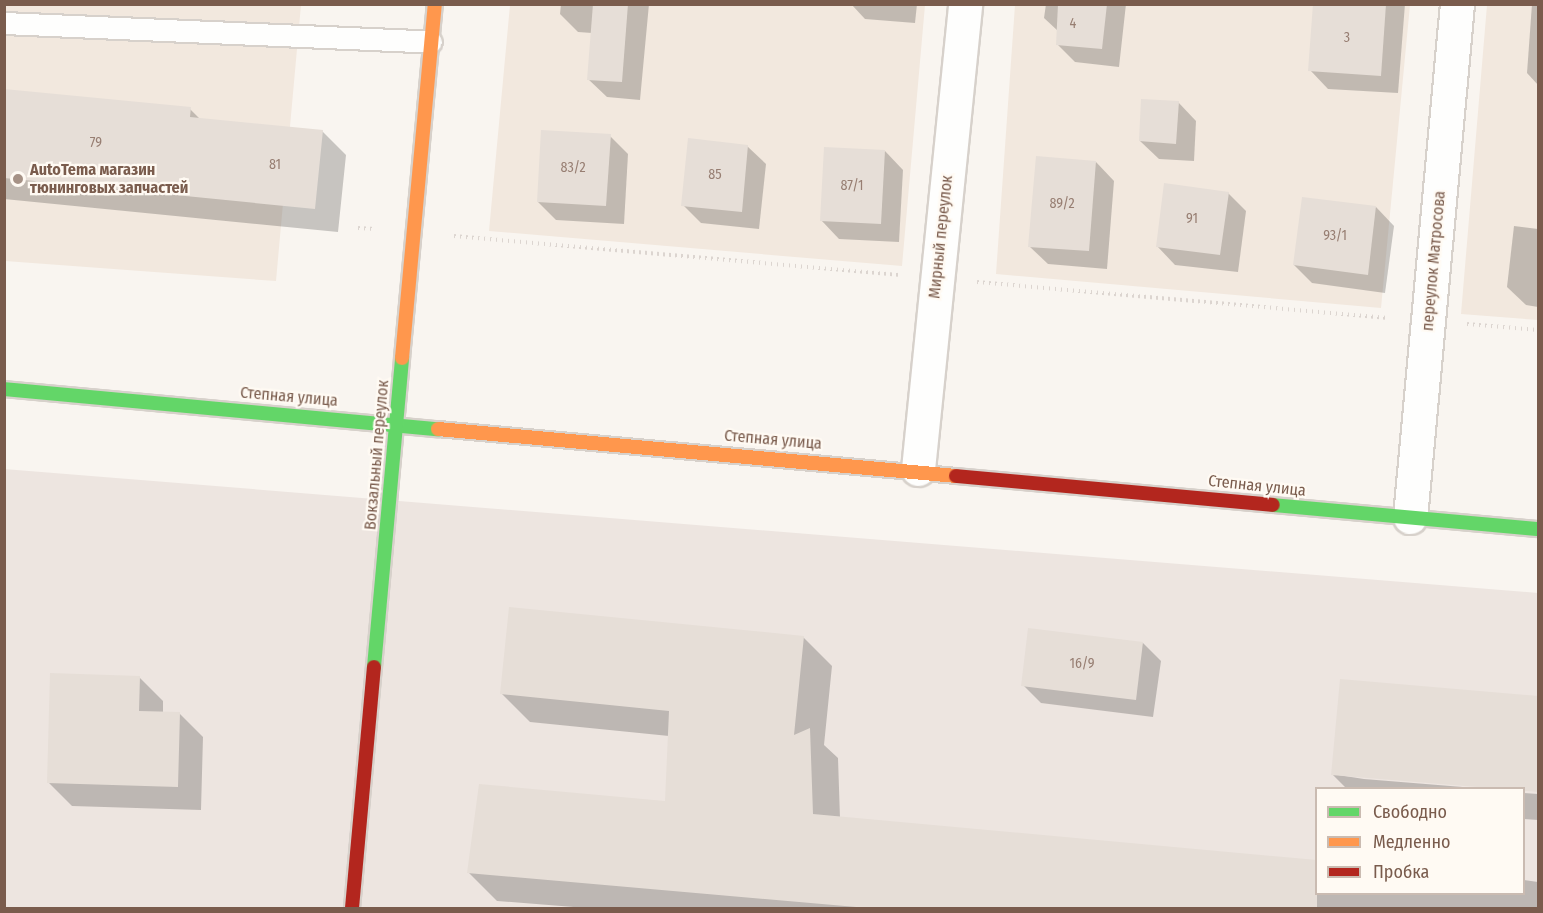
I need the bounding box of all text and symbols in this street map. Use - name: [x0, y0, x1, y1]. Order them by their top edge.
- house number: 4: [1070, 16, 1076, 32]
- house number: 3: [1344, 30, 1350, 46]
- house number: 79: [90, 135, 102, 151]
- house number: 81: [269, 157, 281, 173]
- place label: AutoTema магазин тюнинговых запчастей: [30, 160, 188, 198]
- house number: 83/2: [560, 160, 586, 176]
- house number: 85: [708, 167, 722, 183]
- marker: AutoTema магазин тюнинговых запчастей: [11, 172, 25, 186]
- street label: Мирный переулок: [925, 174, 957, 300]
- house number: 87/1: [840, 178, 864, 194]
- street label: переулок Матросова: [1418, 190, 1450, 332]
- house number: 89/2: [1049, 196, 1075, 212]
- house number: 91: [1186, 211, 1198, 227]
- house number: 93/1: [1323, 228, 1347, 244]
- street label: Вокзальный переулок: [361, 379, 393, 531]
- street label: Степная улица: [239, 383, 339, 411]
- street label: Степная улица: [723, 426, 823, 454]
- street label: Степная улица: [1207, 471, 1307, 501]
- house number: 16/9: [1070, 656, 1094, 672]
- legend: [1315, 787, 1525, 895]
- text: Свободно: [1373, 801, 1447, 823]
- text: Медленно: [1373, 831, 1451, 853]
- text: Пробка: [1373, 861, 1429, 883]

